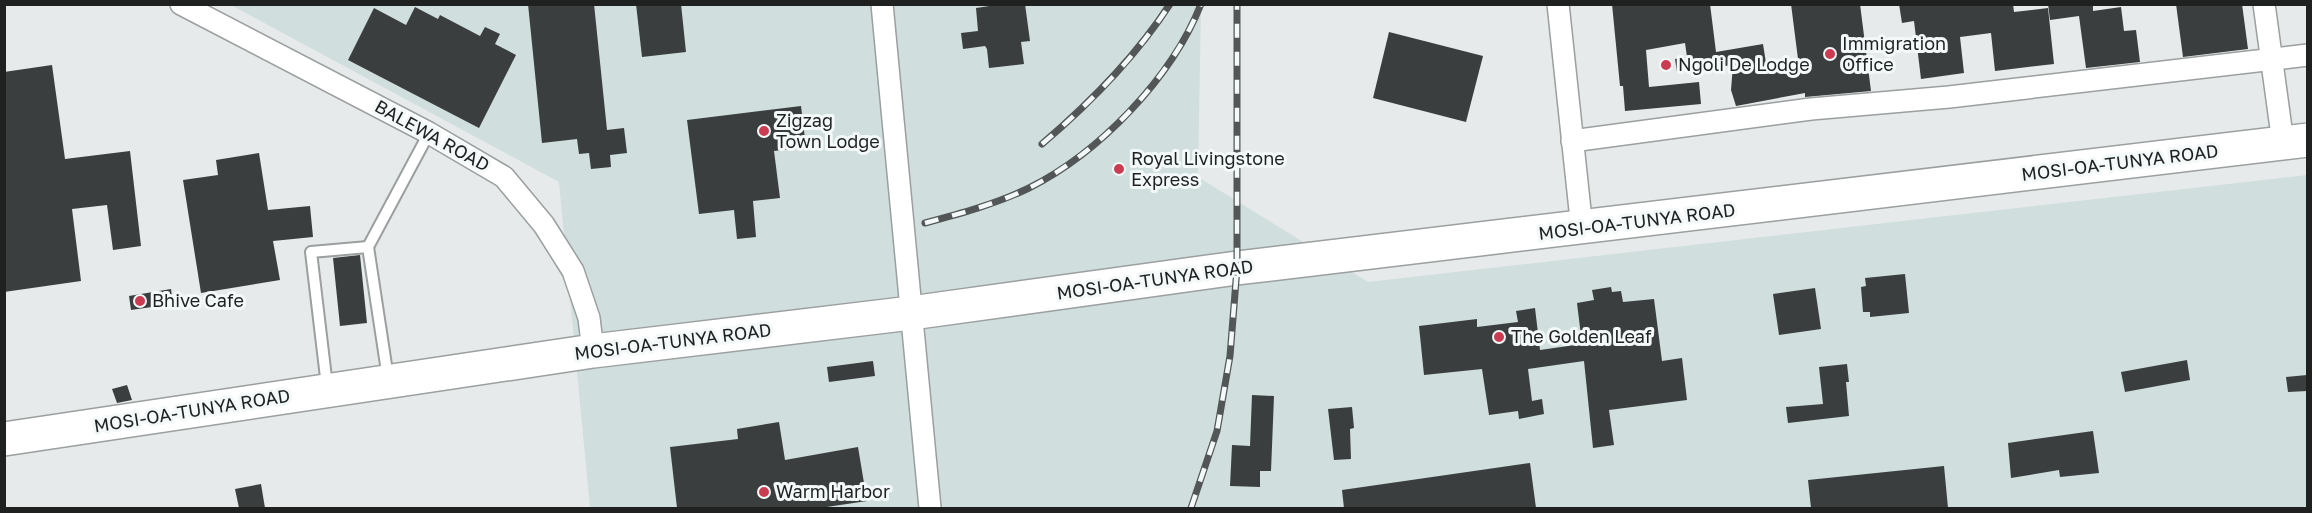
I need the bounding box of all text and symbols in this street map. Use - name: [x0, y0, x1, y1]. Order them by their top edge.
- place label: Immigration Office: [1842, 32, 1946, 75]
- marker: Immigration Office: [1823, 47, 1837, 61]
- place label: Ngoli De Lodge: [1678, 53, 1810, 75]
- marker: Ngoli De Lodge: [1659, 58, 1673, 72]
- street label: BALEWA ROAD: [371, 95, 494, 176]
- place label: Zigzag Town Lodge: [776, 109, 880, 152]
- marker: Zigzag Town Lodge: [757, 124, 771, 138]
- street label: MOSI-OA-TUNYA ROAD: [2020, 139, 2220, 185]
- place label: Royal Livingstone Express: [1131, 147, 1285, 190]
- marker: Royal Livingstone Express: [1112, 162, 1126, 176]
- street label: MOSI-OA-TUNYA ROAD: [1537, 198, 1737, 244]
- street label: MOSI-OA-TUNYA ROAD: [1055, 254, 1255, 304]
- place label: Bhive Cafe: [152, 289, 244, 311]
- marker: Bhive Cafe: [133, 294, 147, 308]
- street label: MOSI-OA-TUNYA ROAD: [573, 318, 773, 364]
- place label: The Golden Leaf: [1511, 325, 1652, 347]
- marker: The Golden Leaf: [1492, 330, 1506, 344]
- street label: MOSI-OA-TUNYA ROAD: [92, 384, 291, 436]
- place label: Warm Harbor: [776, 480, 890, 502]
- marker: Warm Harbor: [757, 485, 771, 499]

